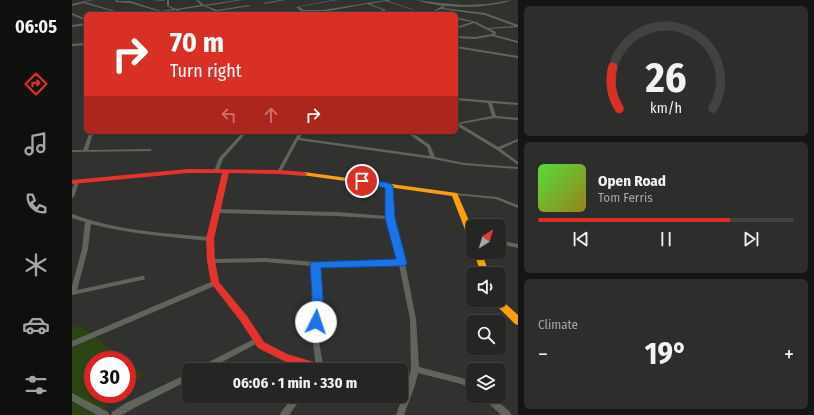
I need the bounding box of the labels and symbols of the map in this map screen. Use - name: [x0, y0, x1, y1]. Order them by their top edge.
- pin: [345, 164, 379, 198]
- north arrow: [466, 219, 506, 259]
- position arrow: [295, 301, 337, 343]
- speed limit sign: 30: [84, 351, 136, 403]

